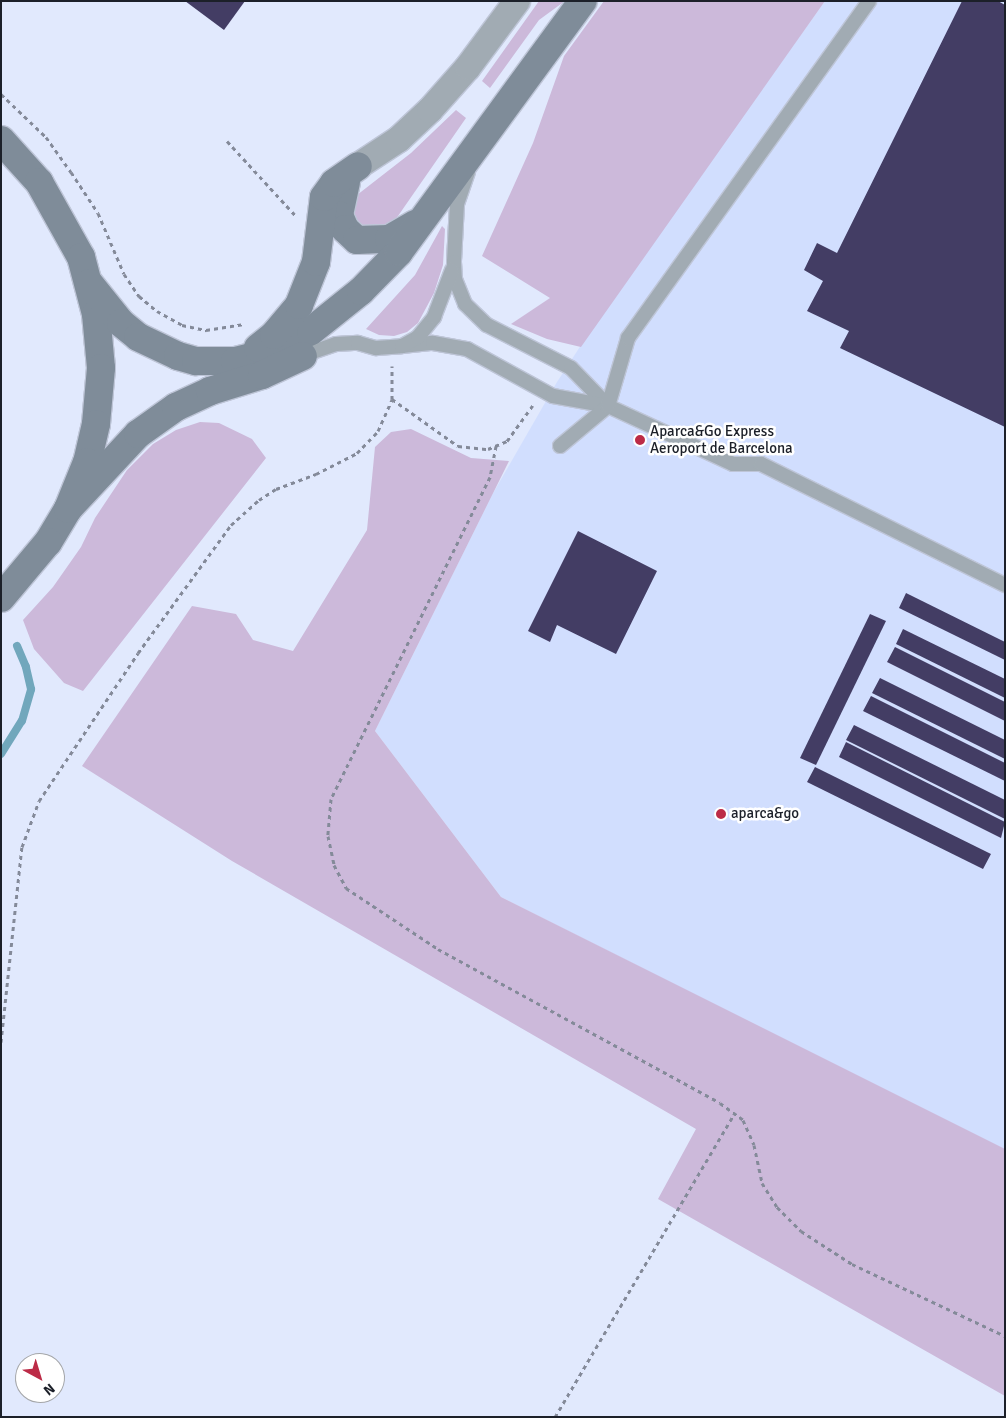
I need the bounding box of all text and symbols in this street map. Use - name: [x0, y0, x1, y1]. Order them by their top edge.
- place label: Aparca&Go Express Aeroport de Barcelona: [650, 422, 793, 457]
- marker: Aparca&Go Express Aeroport de Barcelona: [634, 434, 646, 446]
- place label: aparca&go: [731, 805, 799, 823]
- marker: aparca&go: [715, 808, 727, 820]
- north arrow: [15, 1353, 65, 1403]
- text: N: [40, 1380, 58, 1399]

